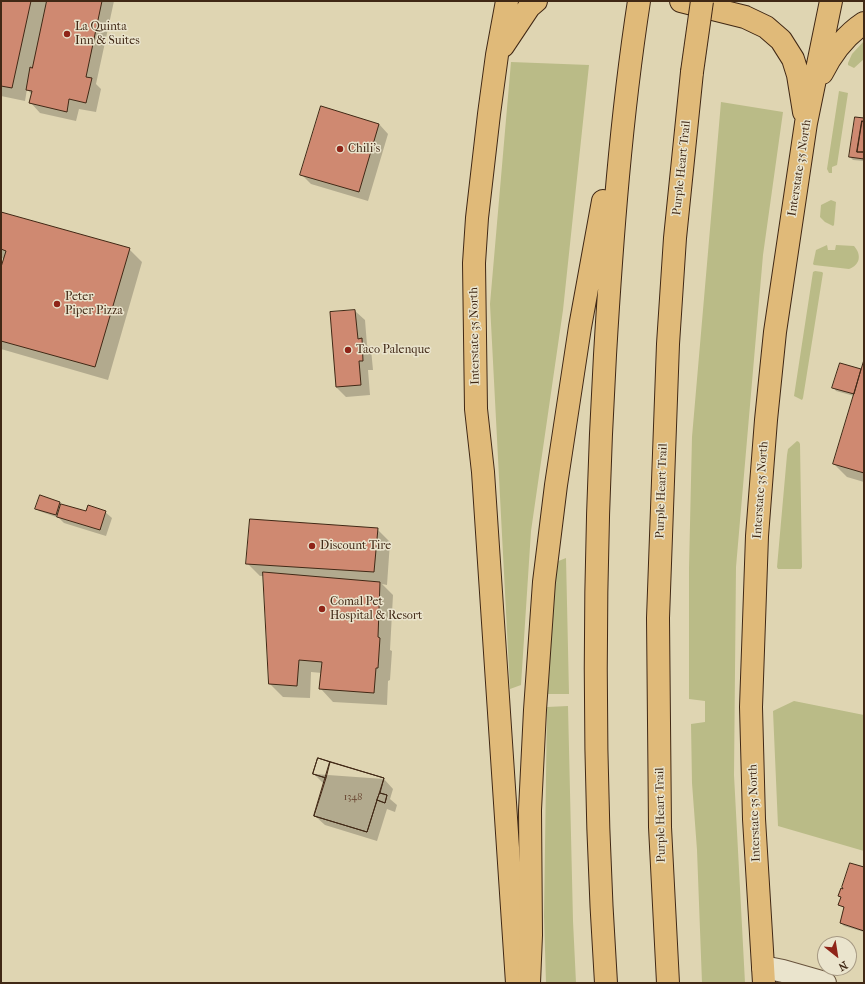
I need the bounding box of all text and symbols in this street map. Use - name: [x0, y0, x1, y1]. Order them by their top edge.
- place label: La Quinta Inn & Suites: [75, 20, 140, 48]
- marker: La Quinta Inn & Suites: [62, 29, 72, 39]
- street label: Interstate 35 North: [785, 119, 815, 217]
- street label: Purple Heart Trail: [670, 120, 694, 216]
- place label: Chili's: [348, 142, 380, 156]
- marker: Chili's: [335, 144, 345, 154]
- street label: Interstate 35 North: [467, 287, 483, 385]
- place label: Peter Piper Pizza: [65, 290, 123, 318]
- marker: Peter Piper Pizza: [52, 299, 62, 309]
- place label: Taco Palenque: [356, 343, 430, 357]
- marker: Taco Palenque: [343, 345, 353, 355]
- street label: Interstate 35 North: [750, 441, 772, 539]
- street label: Purple Heart Trail: [653, 443, 671, 539]
- place label: Discount Tire: [320, 539, 391, 553]
- marker: Discount Tire: [307, 541, 317, 551]
- place label: Comal Pet Hospital & Resort: [330, 595, 422, 623]
- marker: Comal Pet Hospital & Resort: [317, 604, 327, 614]
- street label: Interstate 35 North: [746, 764, 764, 862]
- street label: Purple Heart Trail: [653, 767, 669, 863]
- house number: 1348: [344, 792, 362, 804]
- north arrow: [817, 936, 857, 976]
- text: N: [836, 958, 850, 974]

